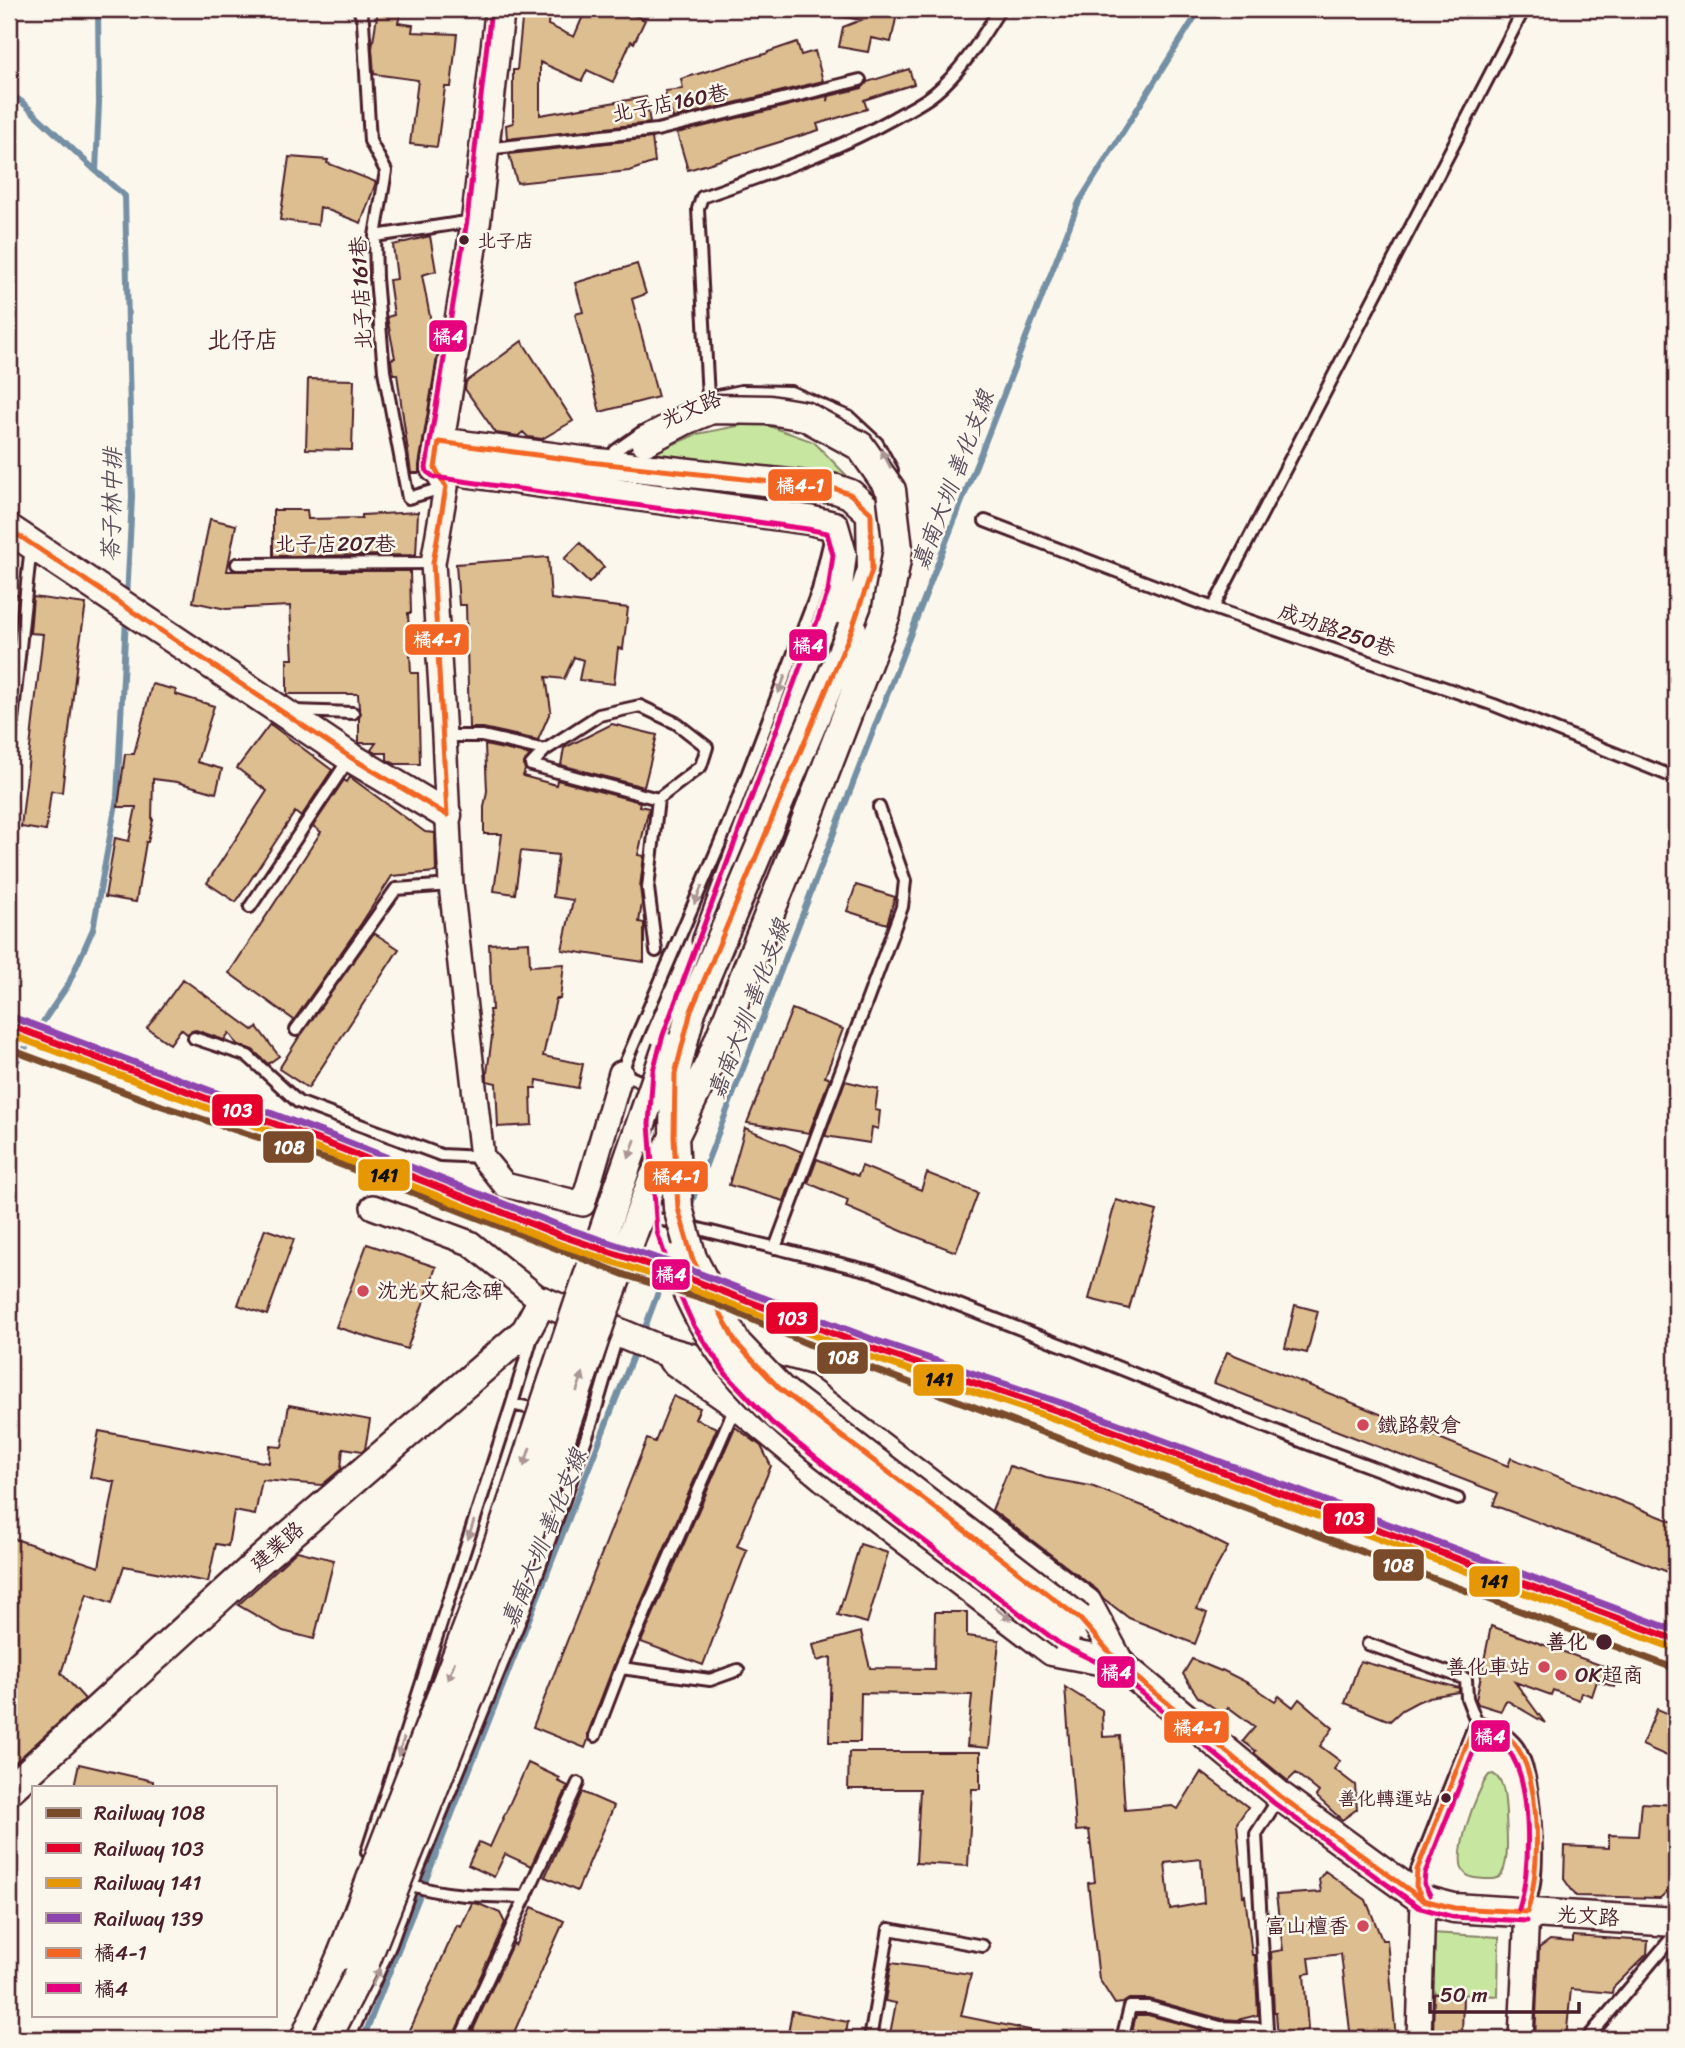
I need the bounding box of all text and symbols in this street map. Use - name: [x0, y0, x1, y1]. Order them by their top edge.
- street label: 北子店160巷: [608, 73, 732, 133]
- place label: 北子店: [477, 224, 534, 257]
- marker: 北子店: [457, 233, 471, 247]
- street label: 北子店161巷: [339, 235, 383, 351]
- district label: 北仔店: [207, 319, 279, 361]
- line badge: 橘4: [428, 319, 468, 353]
- text: 橘4: [433, 320, 464, 353]
- street label: 光文路: [655, 379, 727, 439]
- water label: 嘉南大圳 善化支線: [900, 383, 1007, 576]
- water label: 苓子林中排: [90, 445, 134, 563]
- one-way arrow: [880, 449, 891, 469]
- line badge: 橘4-1: [767, 468, 833, 502]
- text: 橘4-1: [776, 469, 824, 502]
- street label: 北子店207巷: [274, 525, 396, 563]
- street label: 成功路250巷: [1273, 592, 1401, 668]
- line badge: 橘4-1: [404, 623, 470, 656]
- text: 橘4-1: [413, 623, 461, 656]
- line badge: 橘4: [788, 628, 828, 662]
- text: 橘4: [793, 629, 824, 662]
- one-way arrow: [777, 673, 788, 694]
- one-way arrow: [692, 885, 704, 905]
- water label: 嘉南大圳 善化支線: [696, 912, 803, 1105]
- line badge: 103: [211, 1093, 264, 1127]
- text: 103: [222, 1094, 253, 1127]
- line badge: 108: [262, 1130, 315, 1164]
- text: 108: [273, 1131, 305, 1164]
- one-way arrow: [626, 1139, 637, 1160]
- line badge: 141: [357, 1158, 411, 1192]
- text: 141: [370, 1159, 398, 1192]
- line badge: 橘4-1: [643, 1160, 709, 1193]
- text: 橘4-1: [652, 1160, 700, 1193]
- line badge: 橘4: [651, 1258, 691, 1291]
- text: 橘4: [656, 1258, 687, 1291]
- place label: 沈光文紀念碑: [377, 1272, 503, 1310]
- marker: 沈光文紀念碑: [355, 1283, 371, 1299]
- line badge: 103: [765, 1301, 819, 1335]
- text: 103: [777, 1302, 808, 1335]
- line badge: 108: [816, 1341, 869, 1375]
- text: 108: [827, 1341, 859, 1374]
- line badge: 141: [912, 1363, 965, 1397]
- text: 141: [925, 1363, 953, 1396]
- one-way arrow: [575, 1371, 586, 1392]
- place label: 鐵路穀倉: [1377, 1406, 1461, 1444]
- marker: 鐵路穀倉: [1355, 1417, 1371, 1433]
- water label: 嘉南大圳 善化支線: [489, 1441, 599, 1634]
- one-way arrow: [521, 1447, 532, 1468]
- line badge: 103: [1322, 1502, 1376, 1535]
- text: 103: [1334, 1502, 1365, 1535]
- street label: 建業路: [241, 1511, 313, 1581]
- one-way arrow: [465, 1520, 476, 1541]
- line badge: 108: [1372, 1548, 1425, 1582]
- text: 108: [1382, 1549, 1414, 1582]
- line badge: 141: [1468, 1565, 1521, 1598]
- text: 141: [1480, 1565, 1508, 1598]
- one-way arrow: [994, 1607, 1012, 1621]
- place label: 善化: [1546, 1623, 1588, 1661]
- marker: 善化: [1594, 1632, 1614, 1652]
- place label: 善化車站: [1446, 1648, 1530, 1686]
- line badge: 橘4: [1096, 1655, 1136, 1689]
- text: 橘4: [1101, 1656, 1132, 1689]
- place label: OK超商: [1575, 1656, 1643, 1694]
- marker: 善化車站: [1536, 1659, 1552, 1675]
- one-way arrow: [445, 1661, 456, 1682]
- marker: OK超商: [1553, 1667, 1569, 1683]
- line badge: 橘4-1: [1163, 1710, 1230, 1744]
- text: 橘4-1: [1173, 1711, 1221, 1744]
- line badge: 橘4: [1470, 1719, 1511, 1753]
- text: 橘4: [1475, 1720, 1506, 1753]
- one-way arrow: [396, 1736, 406, 1757]
- place label: 善化轉運站: [1338, 1782, 1433, 1815]
- legend: [32, 1786, 276, 2016]
- marker: 善化轉運站: [1439, 1791, 1453, 1805]
- text: Railway 108: [94, 1794, 206, 1832]
- text: Railway 103: [94, 1830, 205, 1868]
- text: Railway 141: [94, 1864, 201, 1902]
- street label: 光文路: [1555, 1895, 1621, 1937]
- text: Railway 139: [94, 1900, 204, 1938]
- place label: 富山檀香: [1265, 1907, 1349, 1945]
- marker: 富山檀香: [1355, 1918, 1371, 1934]
- text: 橘4-1: [94, 1934, 147, 1972]
- one-way arrow: [370, 1967, 382, 1987]
- text: 橘4: [94, 1970, 128, 2008]
- scale bar: [1430, 1971, 1578, 2015]
- text: 50 m: [1440, 1976, 1488, 2014]

